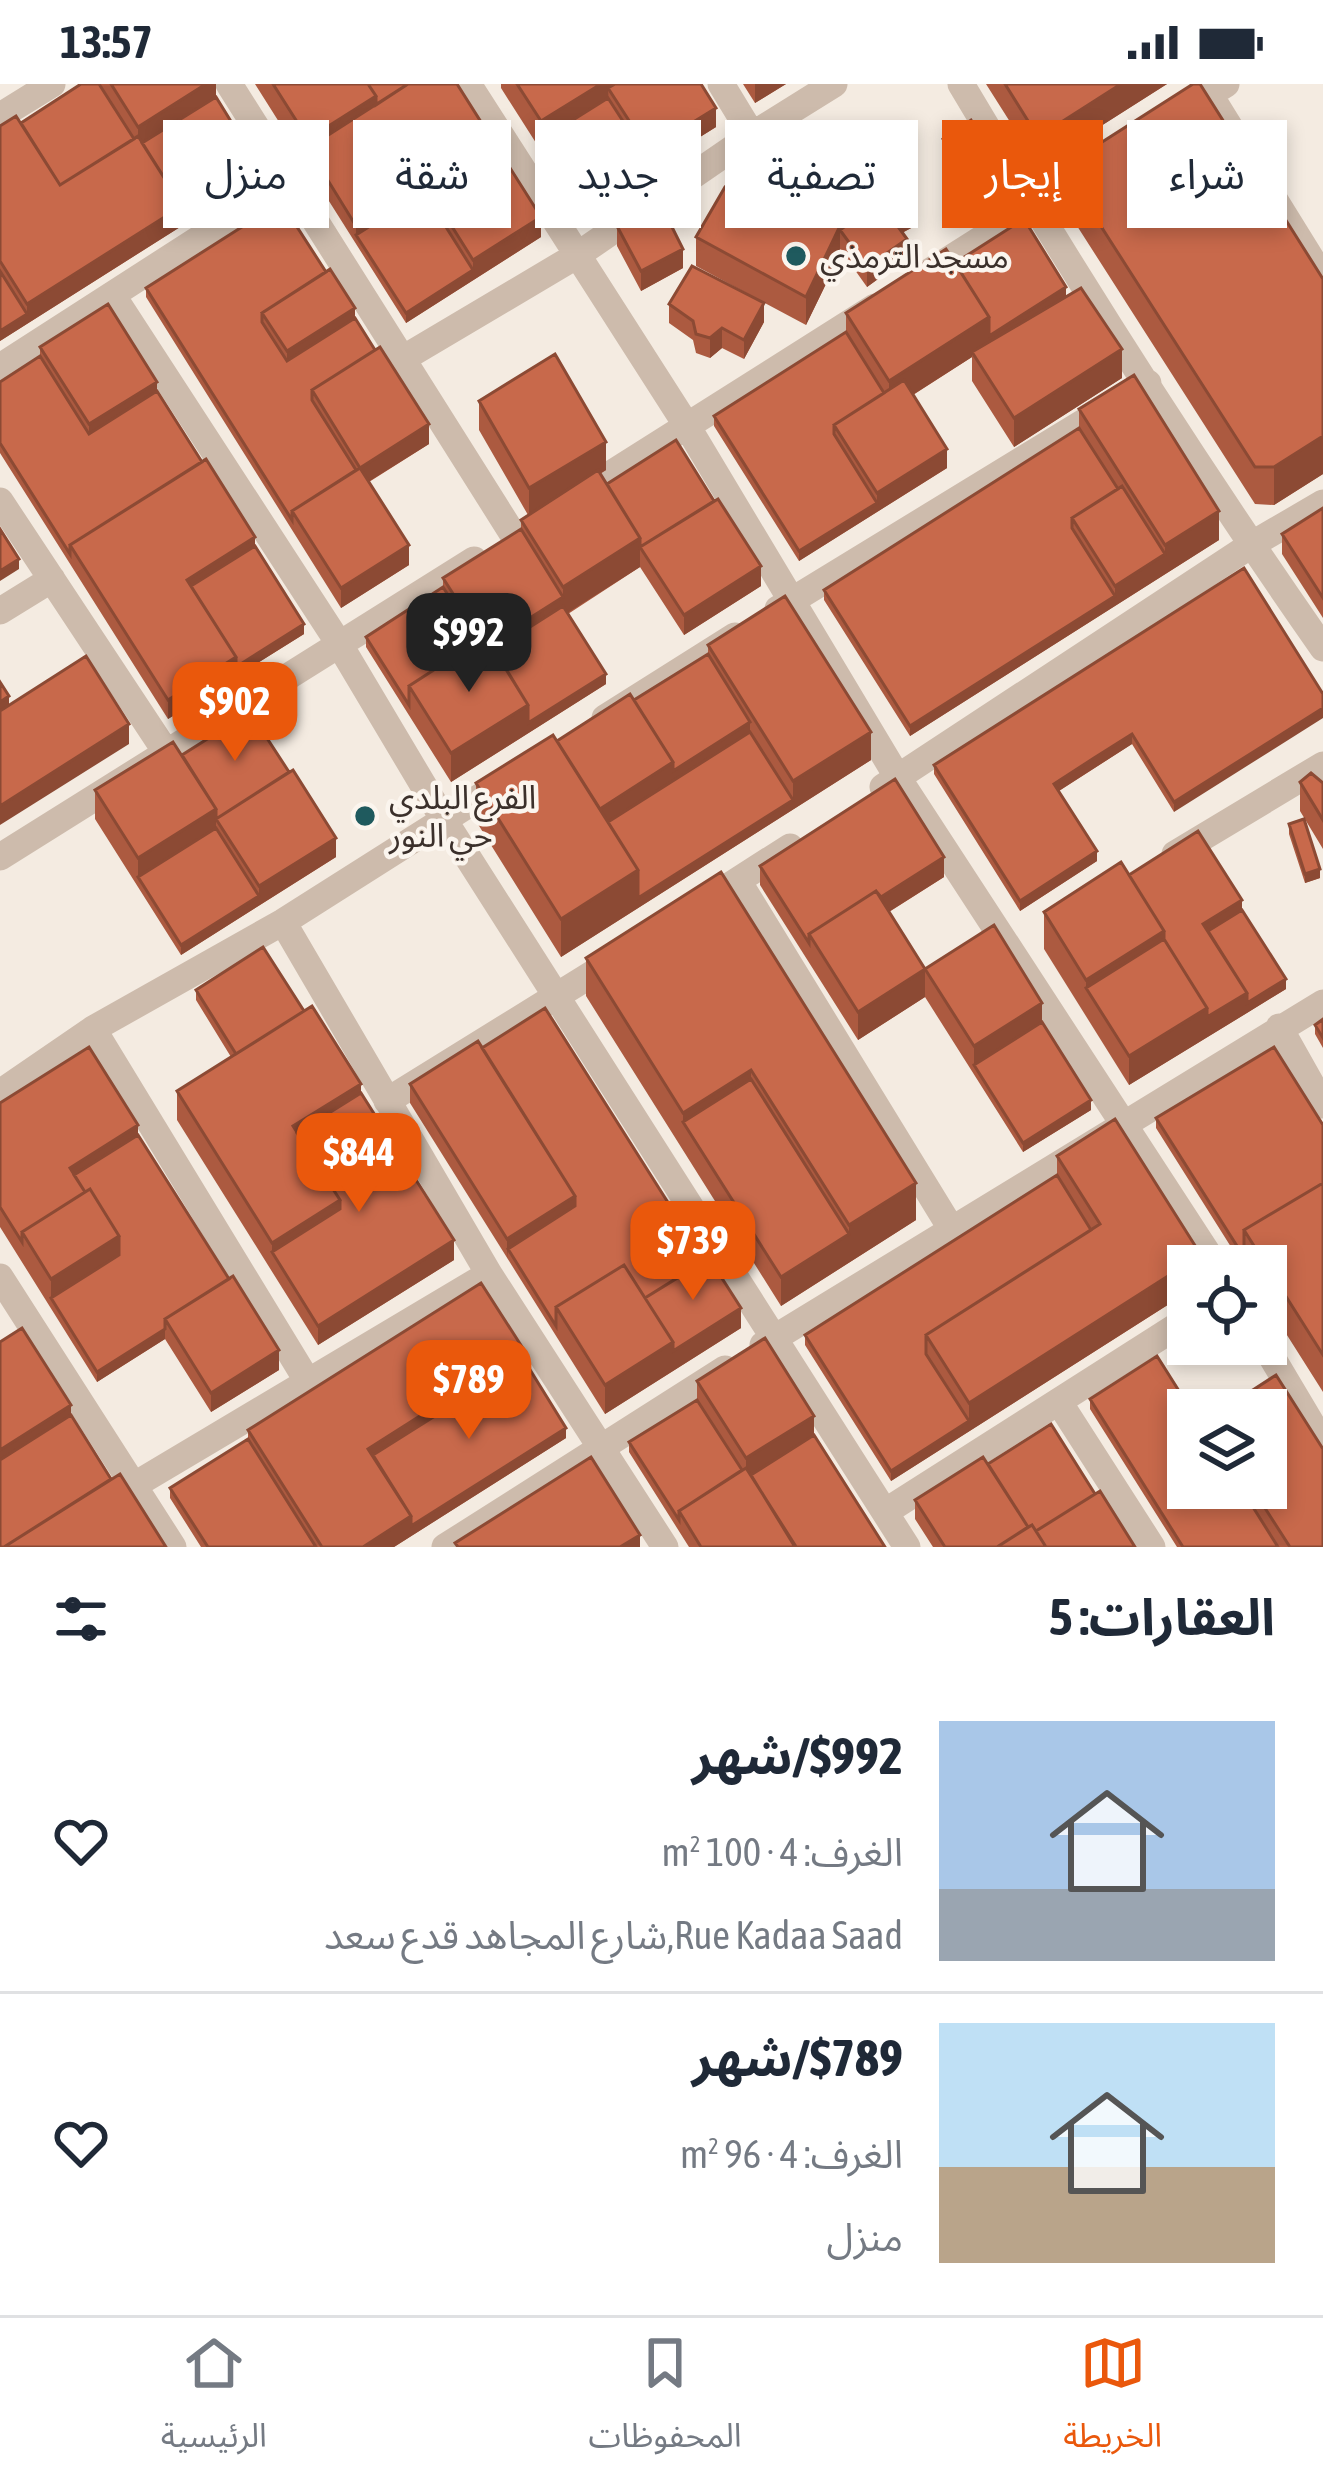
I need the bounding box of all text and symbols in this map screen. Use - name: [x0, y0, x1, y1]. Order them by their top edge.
- text: 13:57: [60, 16, 153, 68]
- chip: منزل: [163, 120, 329, 228]
- chip: شقة: [353, 120, 511, 228]
- chip: جديد: [535, 120, 701, 228]
- chip: تصفية: [725, 120, 918, 228]
- chip: إيجار: [942, 120, 1103, 228]
- chip: شراء: [1127, 120, 1287, 228]
- place label: مسجد الترمذي: [820, 237, 1009, 282]
- marker: مسجد الترمذي: [783, 243, 809, 269]
- pin: $992: [398, 593, 540, 695]
- text: $992: [433, 610, 505, 654]
- pin: $902: [164, 662, 306, 764]
- text: $902: [199, 679, 271, 723]
- place label: الفرع البلدي حي النور: [388, 778, 536, 861]
- marker: الفرع البلدي حي النور: [352, 803, 378, 829]
- pin: $844: [288, 1113, 430, 1215]
- text: $844: [323, 1130, 395, 1174]
- pin: $739: [622, 1201, 764, 1303]
- text: $739: [657, 1218, 729, 1262]
- map controls: [1167, 1245, 1287, 1509]
- button: locate: [1167, 1245, 1287, 1365]
- pin: $789: [398, 1340, 540, 1442]
- text: $789: [433, 1357, 505, 1401]
- button: layers: [1167, 1389, 1287, 1509]
- icon: filters: [48, 1586, 114, 1652]
- text: العقارات: 5: [1049, 1587, 1275, 1646]
- text: $992/شهر: [692, 1726, 903, 1785]
- icon: home: [1035, 1769, 1179, 1913]
- icon: heart: [48, 1808, 114, 1874]
- text: الغرف: 4 · 100 m²: [662, 1830, 903, 1874]
- text: Rue Kadaa Saad,شارع المجاهد قدع سعد: [324, 1913, 903, 1957]
- text: $789/شهر: [692, 2028, 903, 2087]
- icon: home: [1035, 2071, 1179, 2215]
- icon: heart: [48, 2110, 114, 2176]
- text: الغرف: 4 · 96 m²: [680, 2132, 903, 2176]
- text: منزل: [827, 2215, 903, 2259]
- tab: الرئيسية: [161, 2330, 267, 2471]
- tab: المحفوظات: [589, 2330, 742, 2471]
- tab: الخريطة: [1063, 2330, 1162, 2471]

